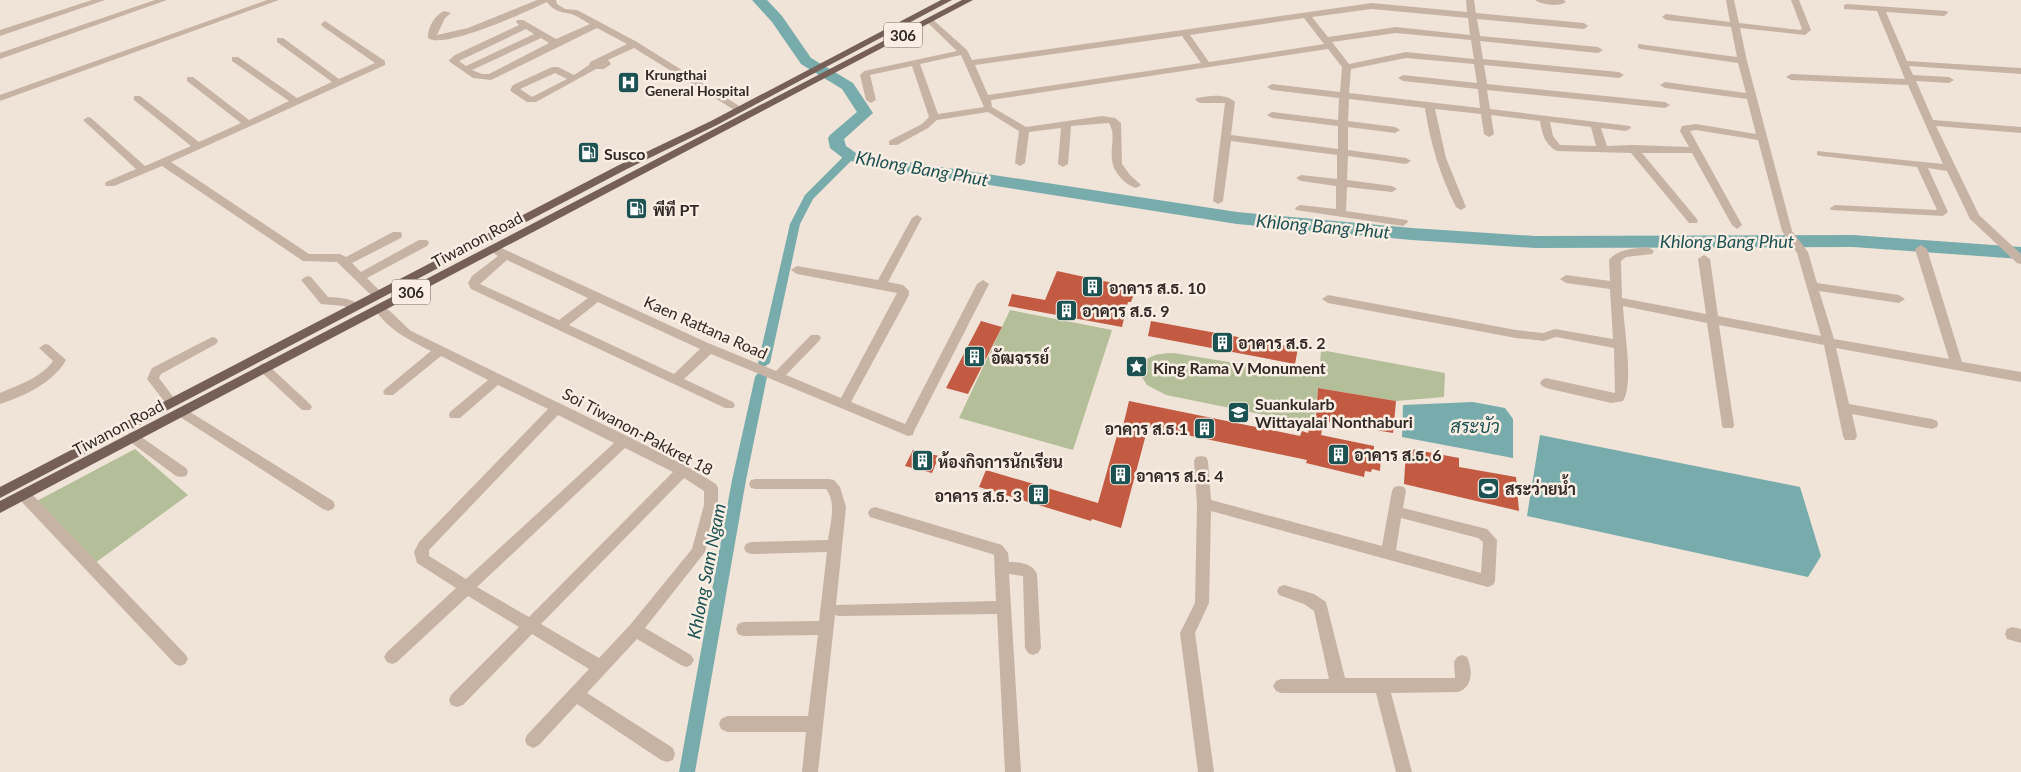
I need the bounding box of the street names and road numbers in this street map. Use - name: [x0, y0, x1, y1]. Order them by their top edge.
- road number: 306: [884, 22, 922, 48]
- street label: Tiwanon Road: [428, 207, 526, 271]
- road number: 306: [392, 280, 430, 304]
- street label: Kaen Rattana Road: [641, 291, 771, 363]
- street label: Soi Tiwanon-Pakkret 18: [560, 383, 716, 479]
- street label: Tiwanon Road: [69, 395, 167, 459]

